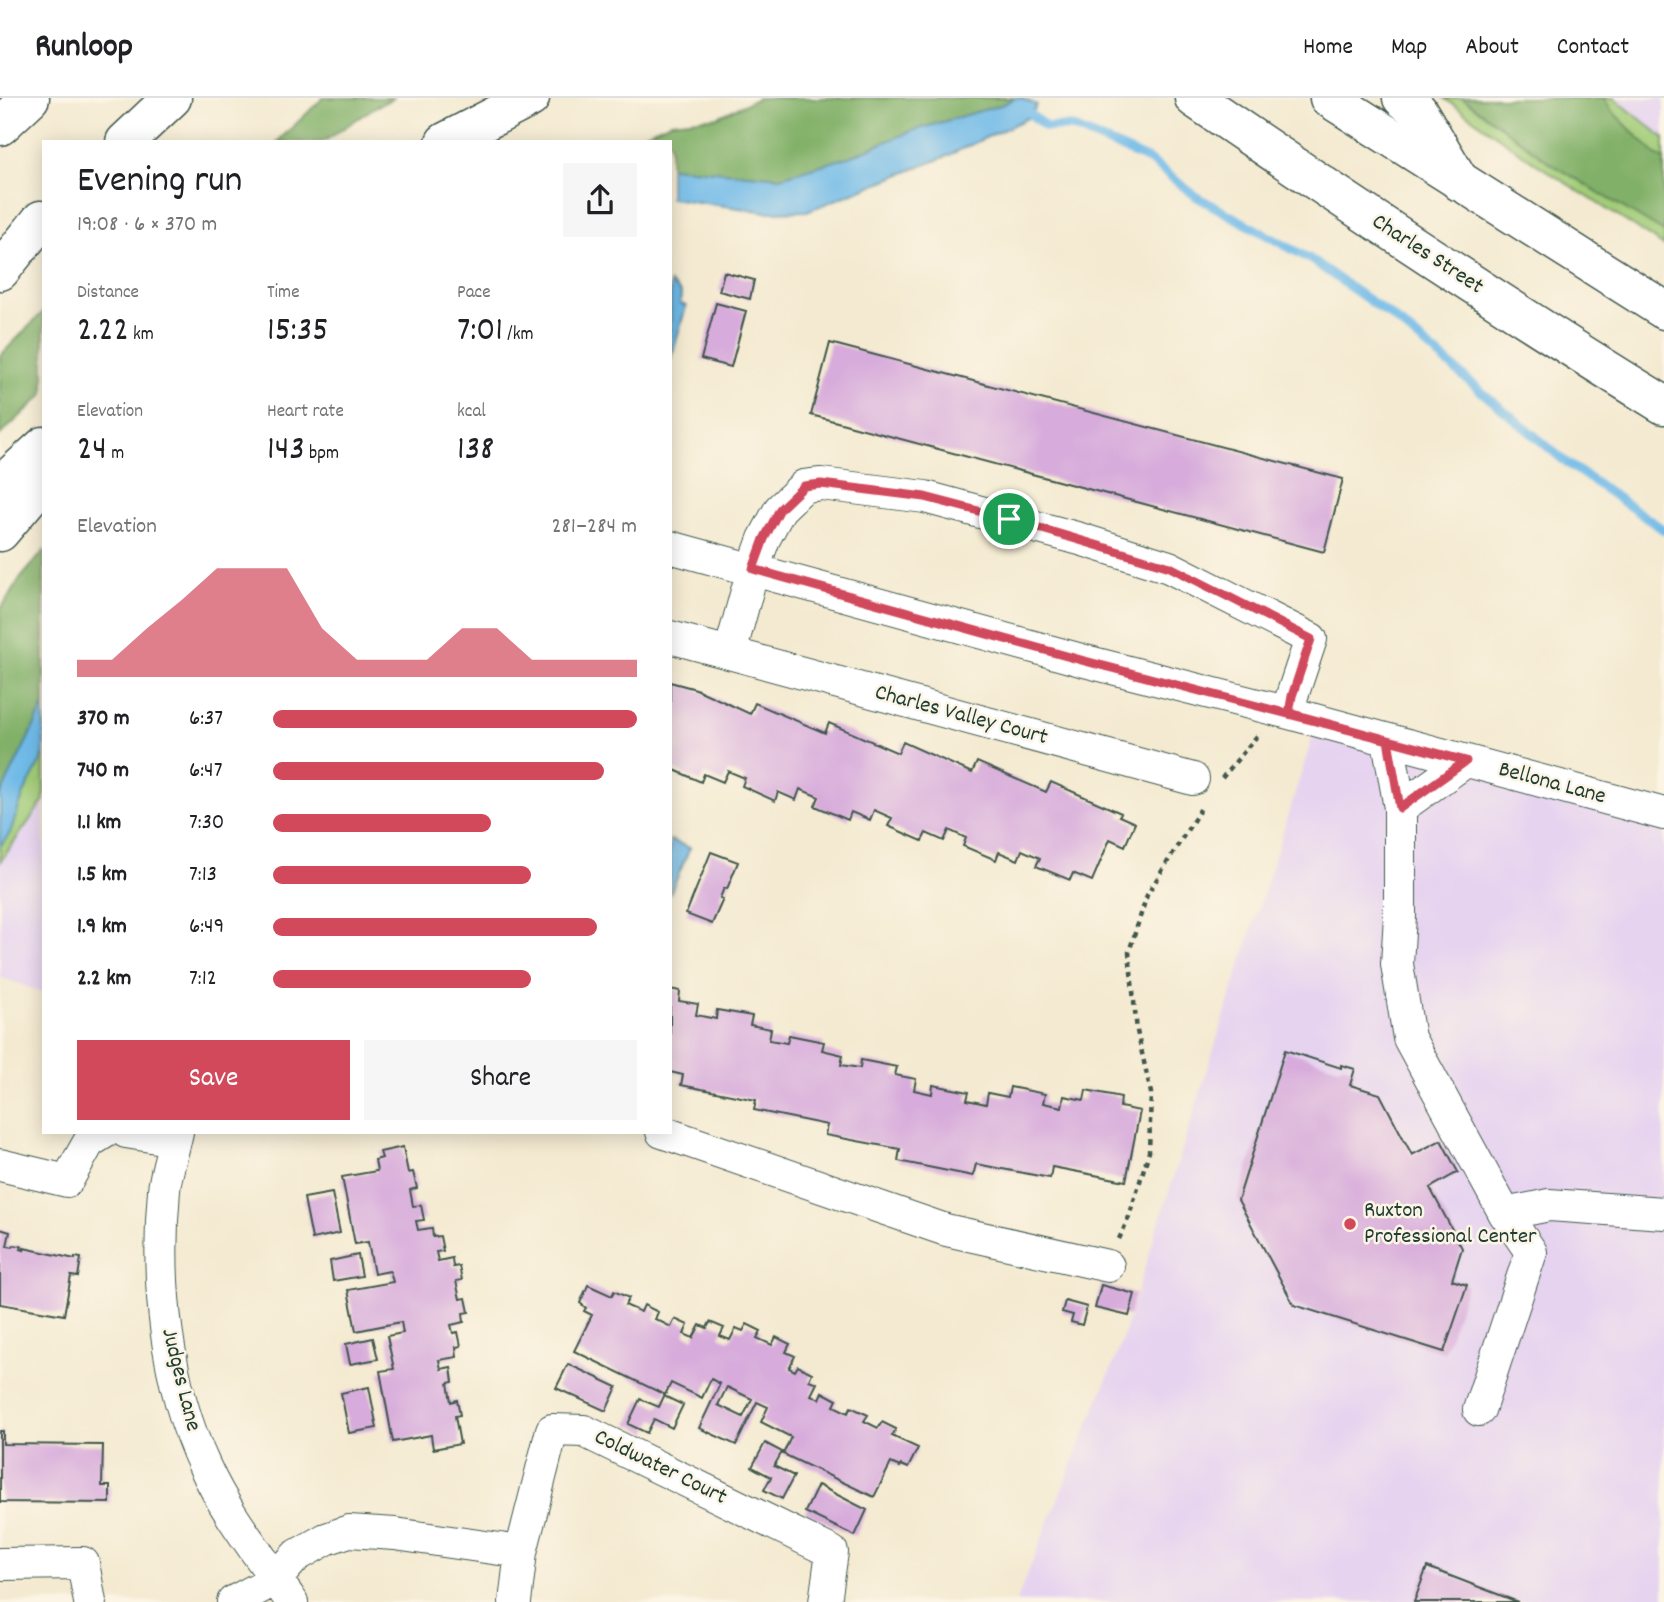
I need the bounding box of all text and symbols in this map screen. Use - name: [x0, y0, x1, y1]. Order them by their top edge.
- text: Runloop: [35, 25, 133, 72]
- text: Home: [1303, 31, 1353, 65]
- text: Map: [1391, 31, 1427, 65]
- text: About: [1465, 31, 1519, 65]
- text: Contact: [1557, 31, 1629, 65]
- text: Evening run: [77, 155, 242, 210]
- button: share: [563, 163, 637, 237]
- street label: Charles Street: [1364, 206, 1490, 304]
- text: 19:08 · 6 × 370 m: [77, 209, 217, 242]
- text: Distance: [77, 280, 139, 307]
- text: Time: [267, 280, 300, 307]
- text: Pace: [457, 280, 491, 307]
- text: 2.22: [77, 307, 129, 357]
- text: 15:35: [267, 307, 328, 357]
- text: 7:01: [457, 307, 503, 357]
- text: km: [129, 322, 154, 349]
- text: /km: [503, 322, 534, 349]
- text: Elevation: [77, 399, 143, 426]
- text: Heart rate: [267, 399, 344, 426]
- text: kcal: [457, 399, 486, 426]
- text: 24: [77, 426, 107, 476]
- text: 143: [267, 426, 305, 476]
- text: 138: [457, 426, 494, 476]
- text: m: [107, 441, 124, 468]
- text: bpm: [305, 441, 339, 468]
- pin: [979, 489, 1039, 549]
- icon: arrive: [990, 500, 1028, 538]
- text: Elevation: [77, 511, 157, 544]
- text: 281–284 m: [551, 511, 637, 544]
- street label: Charles Valley Court: [871, 677, 1051, 755]
- text: 370 m: [77, 703, 130, 736]
- text: 6:37: [189, 703, 223, 736]
- street label: Bellona Lane: [1495, 754, 1609, 814]
- text: 740 m: [77, 755, 129, 788]
- text: 6:47: [189, 755, 222, 788]
- text: 1.1 km: [77, 807, 121, 840]
- text: 7:30: [189, 807, 224, 840]
- text: 1.5 km: [77, 859, 127, 892]
- text: 7:13: [189, 859, 217, 892]
- text: 1.9 km: [77, 911, 127, 944]
- text: 6:49: [189, 911, 224, 944]
- text: 2.2 km: [77, 963, 131, 996]
- text: 7:12: [189, 963, 217, 996]
- button: Save: [77, 1040, 350, 1120]
- button: Share: [364, 1040, 637, 1120]
- place label: Ruxton Professional Center: [1364, 1195, 1537, 1254]
- marker: Ruxton Professional Center: [1342, 1216, 1358, 1232]
- street label: Judges Lane: [151, 1325, 209, 1435]
- street label: Coldwater Court: [588, 1422, 732, 1514]

